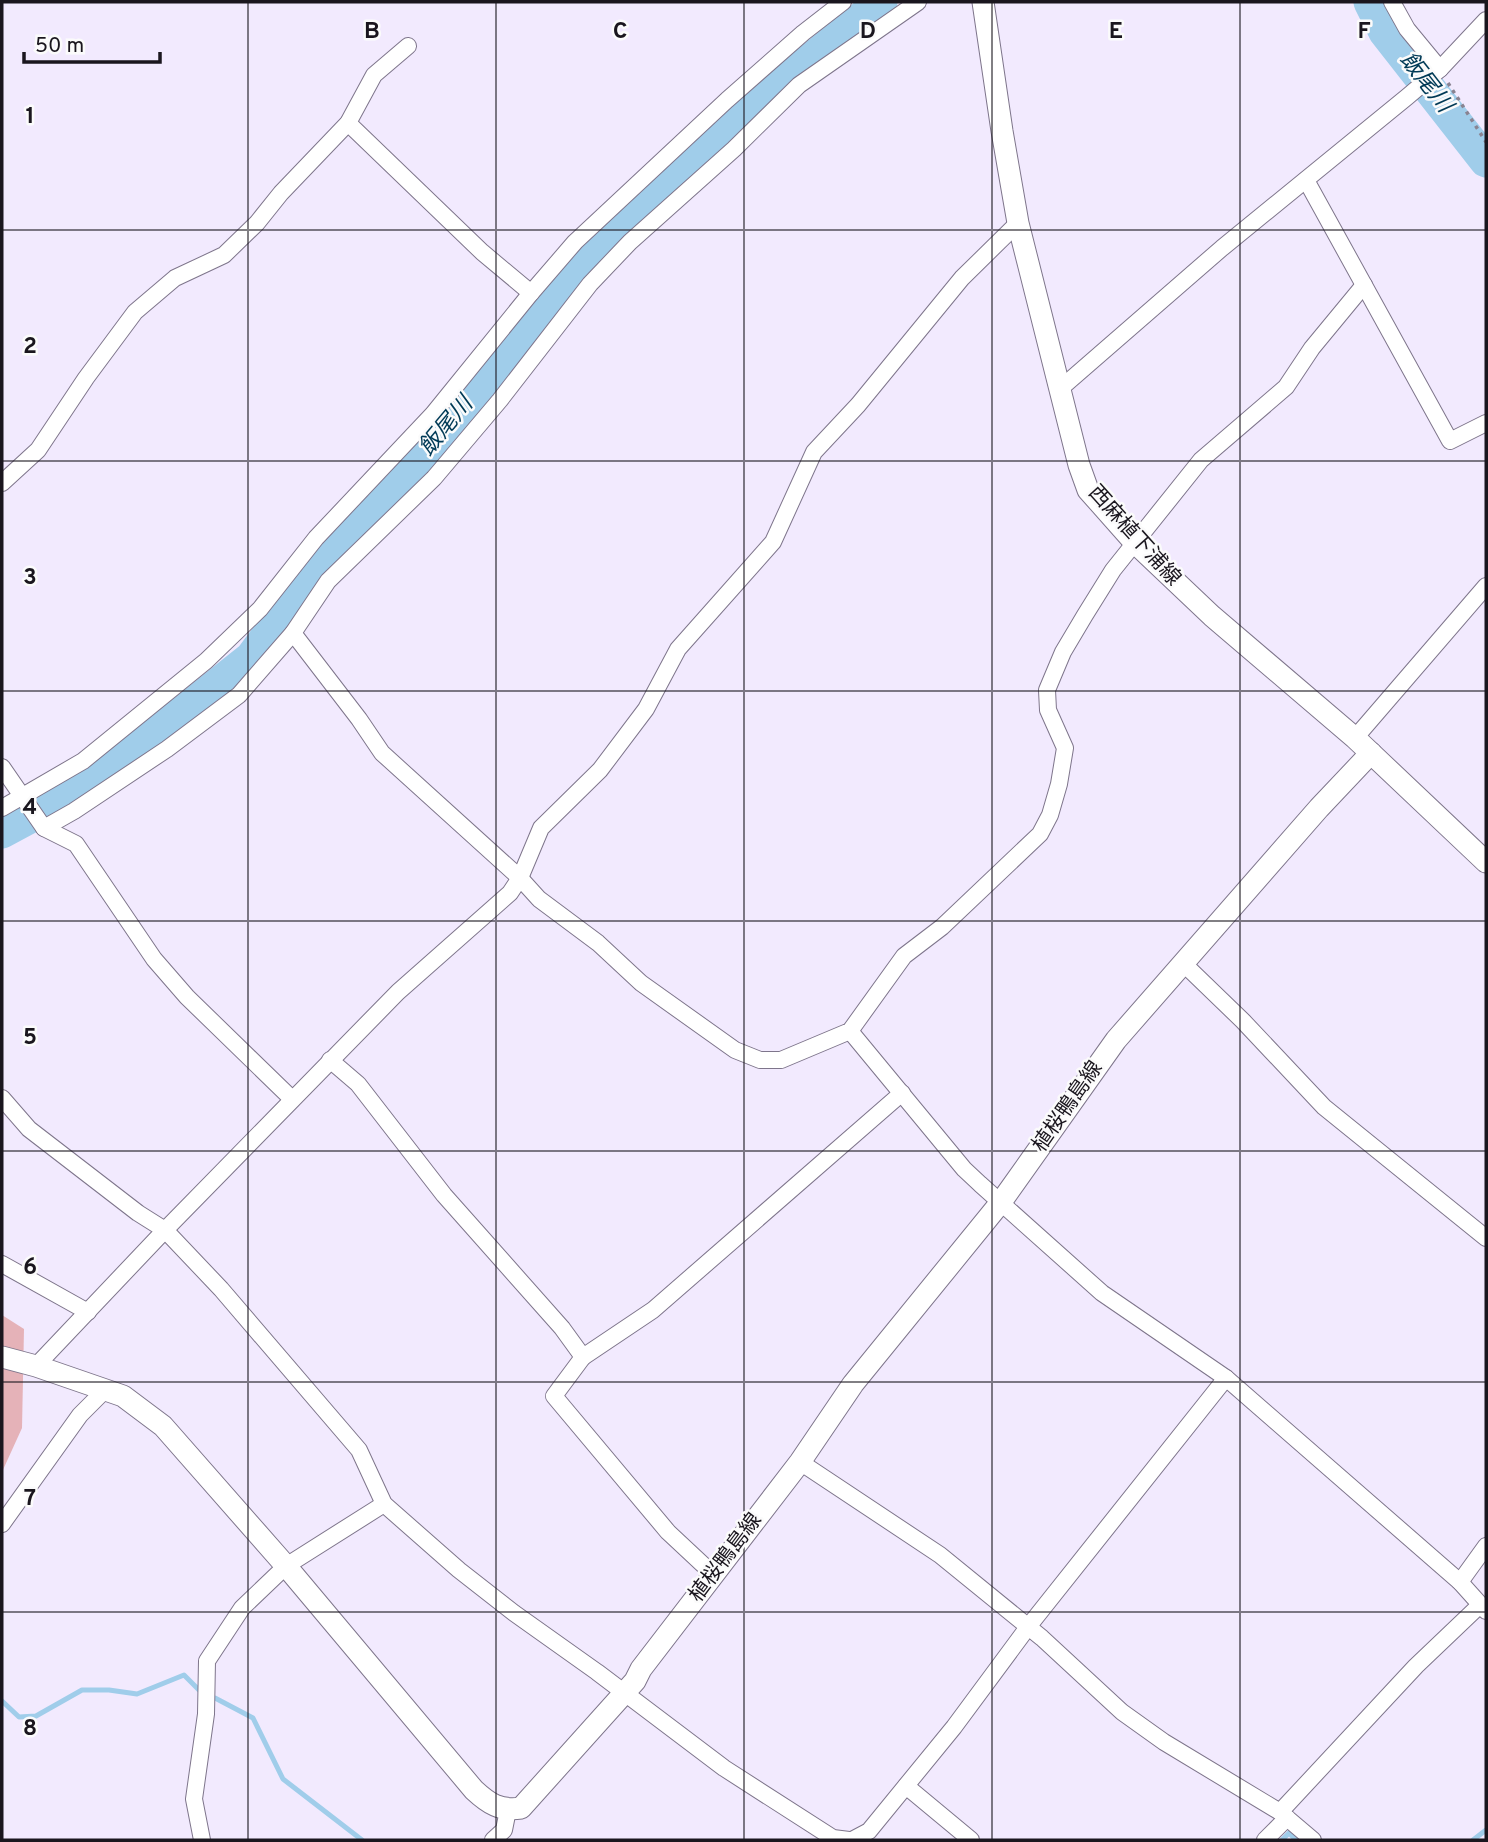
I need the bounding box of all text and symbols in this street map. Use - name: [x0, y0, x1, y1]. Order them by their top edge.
- text: B: [364, 18, 380, 47]
- text: C: [613, 18, 627, 47]
- text: D: [860, 18, 876, 47]
- text: E: [1109, 18, 1123, 47]
- text: F: [1357, 18, 1371, 47]
- scale bar: [24, 21, 161, 65]
- text: 50 m: [35, 33, 84, 60]
- water label: 飯尾川: [1392, 47, 1460, 121]
- text: 1: [25, 103, 35, 132]
- text: 2: [23, 333, 37, 362]
- water label: 飯尾川: [414, 389, 482, 463]
- street label: 西麻植下浦線: [1082, 480, 1186, 592]
- text: 3: [23, 564, 37, 593]
- text: 4: [23, 794, 37, 823]
- text: 5: [23, 1024, 37, 1053]
- street label: 植桜鴨島線: [1027, 1056, 1109, 1158]
- text: 6: [23, 1254, 37, 1283]
- text: 7: [24, 1485, 36, 1514]
- street label: 植桜鴨島線: [684, 1508, 768, 1608]
- text: 8: [23, 1715, 37, 1744]

